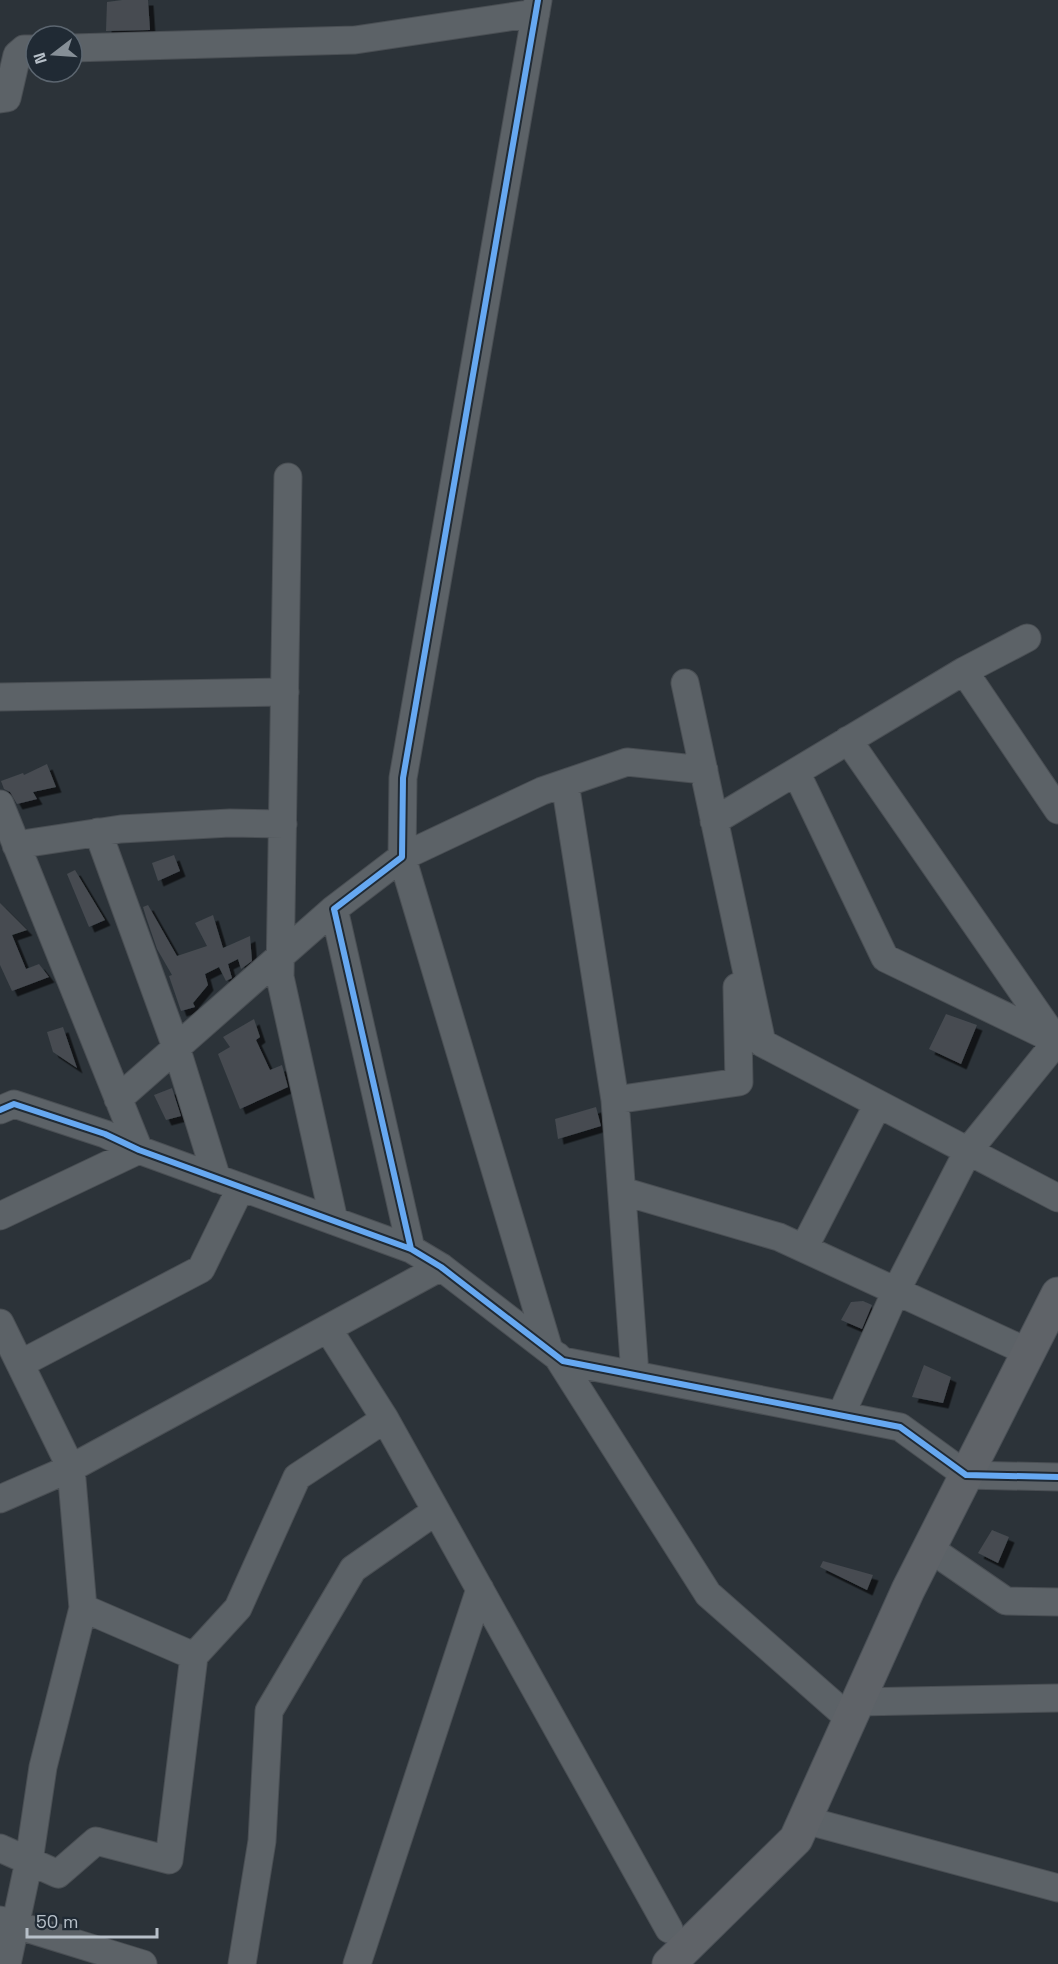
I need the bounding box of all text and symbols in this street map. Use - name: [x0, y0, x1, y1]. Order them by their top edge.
- north arrow: [24, 24, 84, 84]
- text: N: [29, 50, 52, 66]
- scale bar: [27, 1901, 158, 1939]
- text: 50 m: [36, 1910, 78, 1933]

